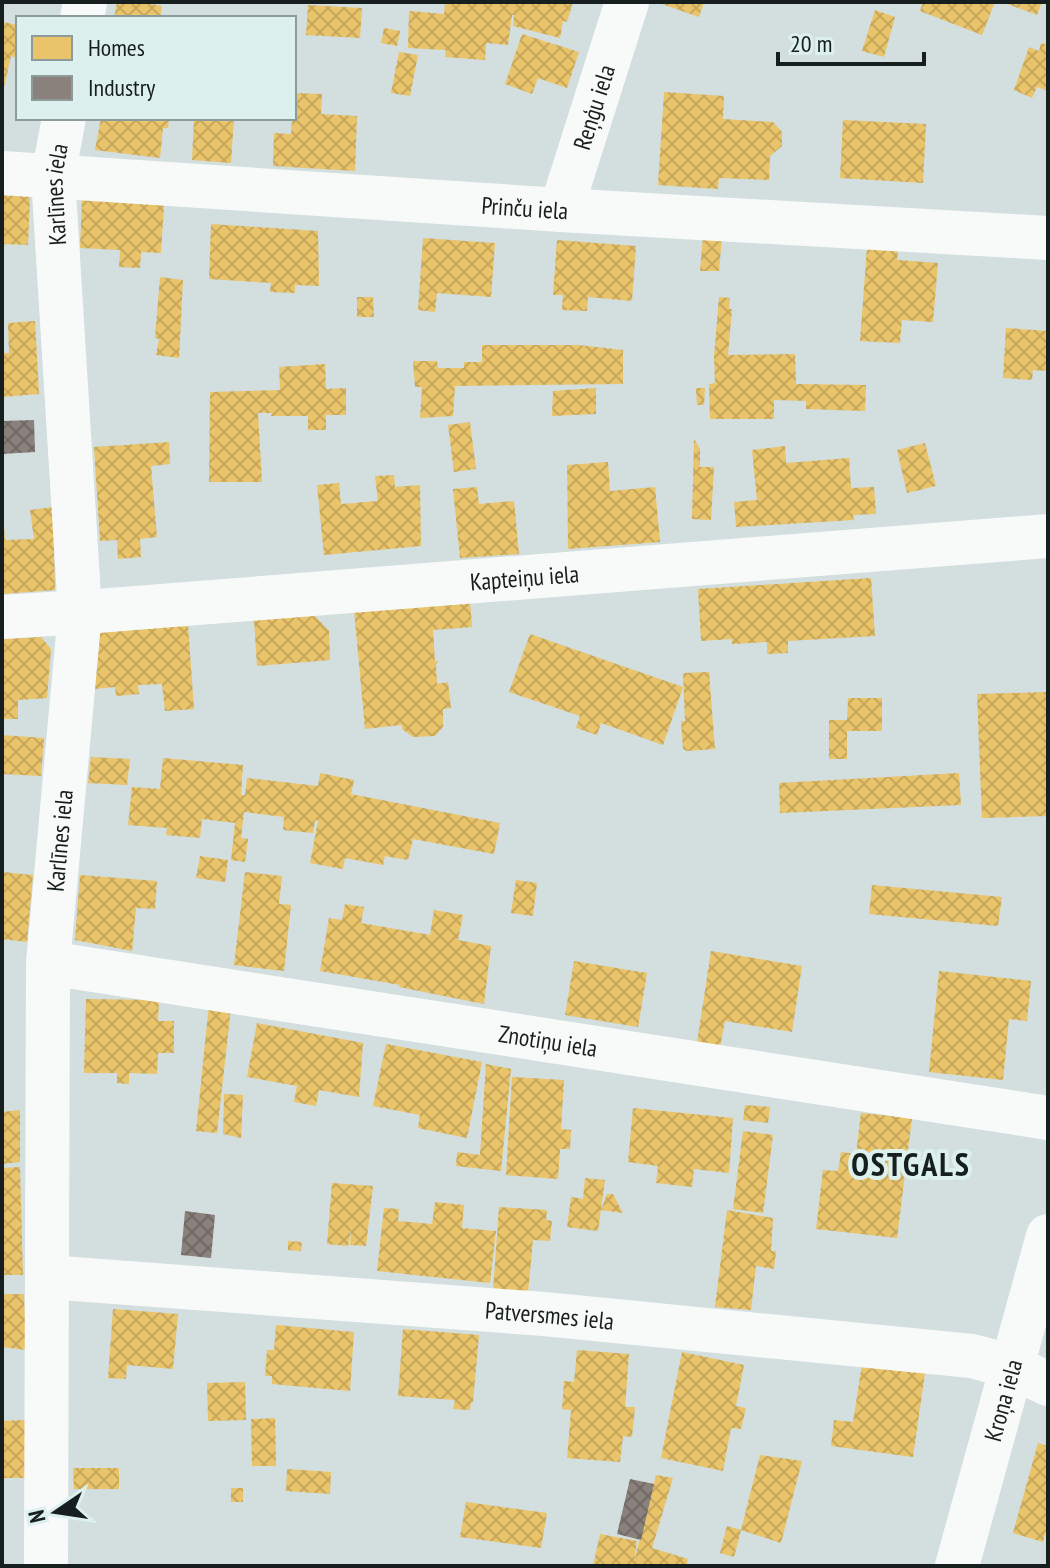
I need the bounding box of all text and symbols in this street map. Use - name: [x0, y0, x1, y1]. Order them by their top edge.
- legend: [16, 16, 296, 120]
- scale bar: [778, 16, 924, 66]
- text: 20 m: [790, 28, 832, 59]
- text: Homes: [88, 32, 145, 63]
- street label: Reņģu iela: [566, 61, 622, 153]
- text: Industry: [88, 72, 155, 103]
- street label: Karlīnes iela: [37, 141, 74, 246]
- street label: Prinču iela: [480, 189, 569, 226]
- street label: Kapteiņu iela: [469, 558, 580, 597]
- street label: Karlīnes iela: [39, 788, 79, 893]
- street label: Znotiņu iela: [497, 1018, 599, 1063]
- district label: OSTGALS: [851, 1143, 971, 1185]
- street label: Patversmes iela: [484, 1294, 615, 1336]
- street label: Kroņa iela: [977, 1356, 1029, 1445]
- north arrow: [16, 1472, 96, 1552]
- text: N: [22, 1508, 51, 1525]

